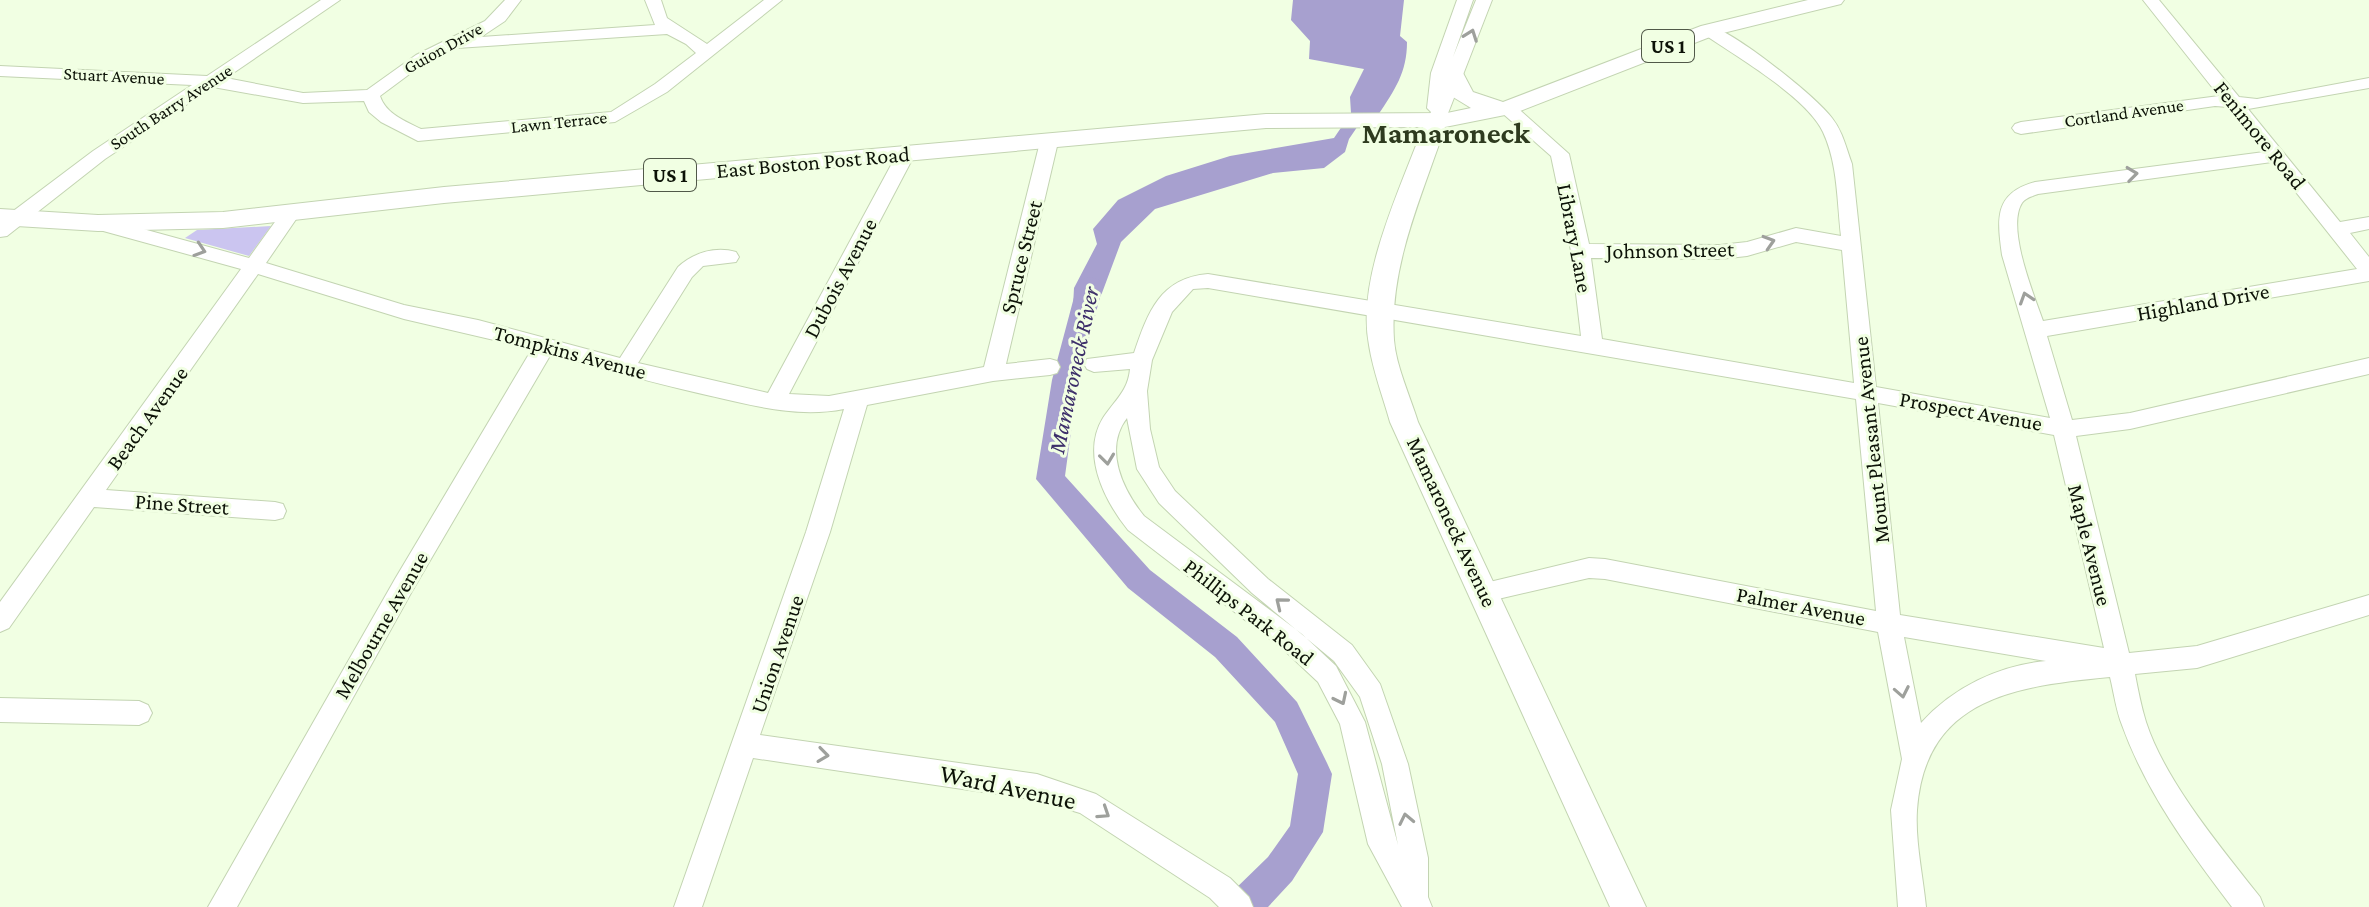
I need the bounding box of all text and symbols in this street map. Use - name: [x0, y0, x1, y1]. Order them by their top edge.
- street label: Guion Drive: [400, 18, 486, 78]
- one-way arrow: [1461, 29, 1478, 43]
- road number: US 1: [1642, 30, 1694, 62]
- street label: South Barry Avenue: [106, 60, 236, 154]
- street label: Stuart Avenue: [63, 63, 165, 89]
- street label: Fenimore Road: [2209, 76, 2311, 194]
- street label: Cortland Avenue: [2063, 95, 2185, 131]
- street label: Lawn Terrace: [510, 107, 608, 137]
- district label: Mamaroneck: [1362, 116, 1531, 149]
- street label: East Boston Post Road: [715, 141, 911, 183]
- road number: US 1: [644, 159, 696, 191]
- one-way arrow: [2125, 166, 2138, 183]
- street label: Library Lane: [1552, 181, 1598, 295]
- street label: Spruce Street: [995, 197, 1047, 316]
- street label: Dubois Avenue: [798, 214, 882, 342]
- one-way arrow: [1762, 235, 1776, 251]
- street label: Johnson Street: [1604, 236, 1735, 264]
- one-way arrow: [193, 241, 207, 257]
- street label: Highland Drive: [2135, 278, 2271, 326]
- water label: Mamaroneck River: [1042, 284, 1104, 457]
- one-way arrow: [2019, 292, 2035, 306]
- street label: Tompkins Avenue: [491, 320, 649, 384]
- street label: Mount Pleasant Avenue: [1848, 335, 1894, 545]
- street label: Beach Avenue: [101, 361, 193, 475]
- street label: Prospect Avenue: [1898, 386, 2044, 436]
- street label: Mamaroneck Avenue: [1402, 433, 1502, 611]
- one-way arrow: [1099, 453, 1116, 466]
- street label: Maple Avenue: [2063, 482, 2117, 608]
- street label: Pine Street: [134, 488, 230, 520]
- street label: Melbourne Avenue: [329, 547, 433, 703]
- street label: Phillips Park Road: [1179, 553, 1319, 671]
- street label: Palmer Avenue: [1734, 581, 1868, 631]
- street label: Union Avenue: [745, 592, 809, 716]
- one-way arrow: [1275, 598, 1290, 613]
- one-way arrow: [1893, 685, 1910, 698]
- one-way arrow: [1331, 691, 1347, 706]
- one-way arrow: [817, 746, 830, 763]
- street label: Ward Avenue: [937, 758, 1079, 816]
- one-way arrow: [1095, 804, 1109, 819]
- one-way arrow: [1398, 813, 1415, 826]

